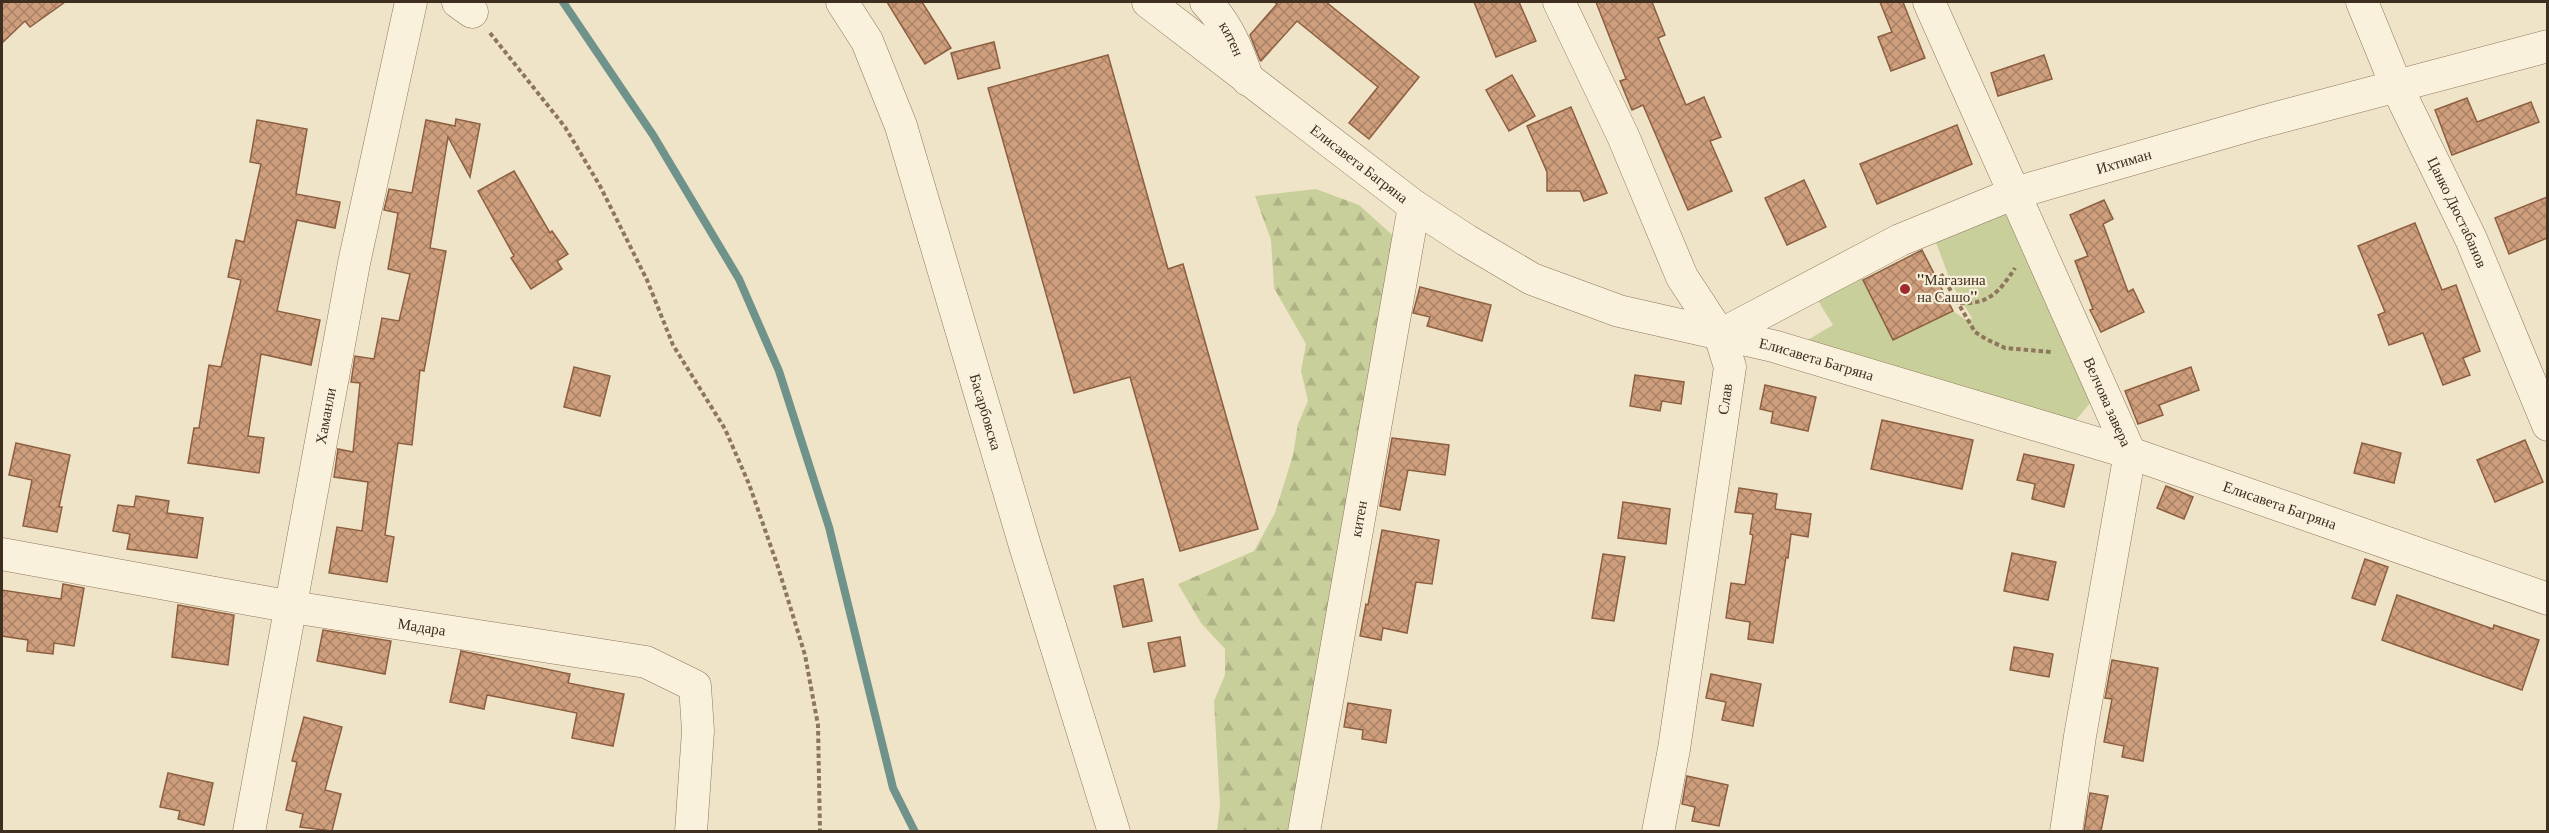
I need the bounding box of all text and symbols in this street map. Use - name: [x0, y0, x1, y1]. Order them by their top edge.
- street label: китен: [1216, 19, 1247, 58]
- street label: Елисавета Багряна: [1307, 121, 1411, 207]
- street label: Ихтиман: [2094, 146, 2153, 177]
- street label: Цанко Дюстабанов: [2424, 154, 2490, 270]
- place label: ''Магазина на Сашо'': [1917, 272, 1986, 305]
- marker: ''Магазина на Сашо'': [1898, 282, 1912, 296]
- street label: Елисавета Багряна: [1758, 335, 1876, 384]
- street label: Велчова завера: [2080, 355, 2134, 449]
- street label: Басарбовска: [967, 372, 1004, 452]
- street label: Слав: [1715, 382, 1735, 416]
- street label: Хаманли: [313, 386, 339, 446]
- street label: Елисавета Багряна: [2221, 478, 2339, 533]
- street label: китен: [1348, 499, 1370, 538]
- street label: Мадара: [396, 616, 447, 639]

